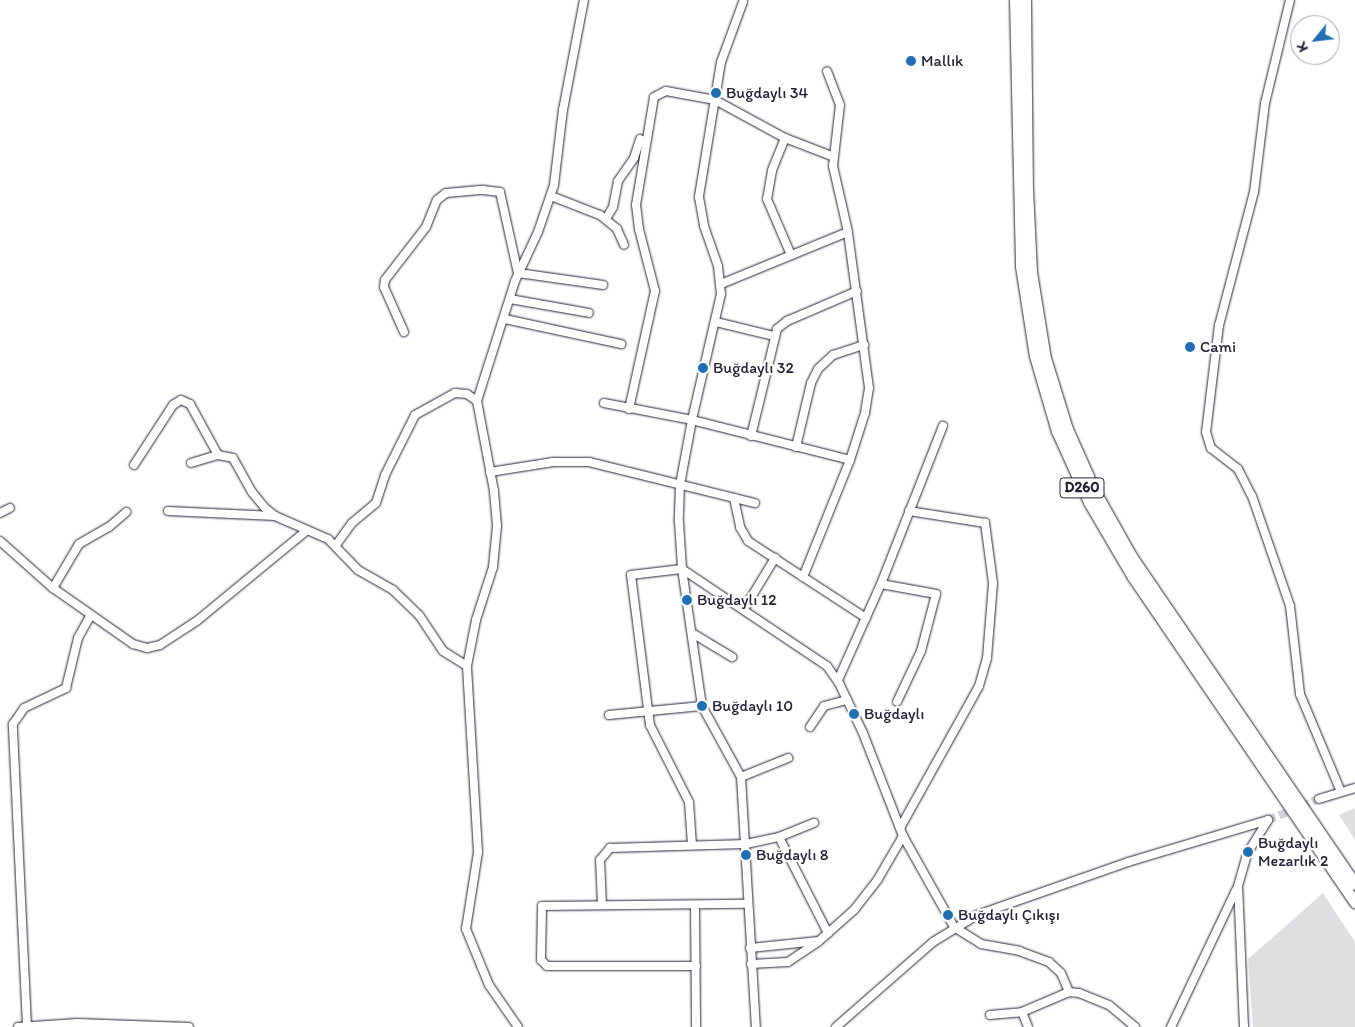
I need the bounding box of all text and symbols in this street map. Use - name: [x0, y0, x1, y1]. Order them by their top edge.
- north arrow: [1290, 15, 1340, 65]
- text: K: [1293, 39, 1312, 55]
- place label: Mallık: [921, 51, 963, 71]
- marker: Mallık: [905, 55, 917, 67]
- place label: Buğdaylı 34: [726, 83, 808, 103]
- marker: Buğdaylı 34: [710, 87, 722, 99]
- place label: Cami: [1200, 337, 1236, 357]
- marker: Cami: [1184, 341, 1196, 353]
- place label: Buğdaylı 32: [713, 358, 794, 378]
- marker: Buğdaylı 32: [697, 362, 709, 374]
- road number: D260: [1060, 476, 1104, 500]
- place label: Buğdaylı 12: [697, 590, 777, 610]
- marker: Buğdaylı 12: [681, 594, 693, 606]
- place label: Buğdaylı 10: [712, 696, 793, 716]
- marker: Buğdaylı 10: [696, 700, 708, 712]
- place label: Buğdaylı: [864, 704, 924, 724]
- marker: Buğdaylı: [848, 708, 860, 720]
- place label: Buğdaylı Mezarlık 2: [1258, 833, 1328, 871]
- place label: Buğdaylı 8: [756, 845, 829, 865]
- marker: Buğdaylı Mezarlık 2: [1242, 846, 1254, 858]
- marker: Buğdaylı 8: [740, 849, 752, 861]
- place label: Buğdaylı Çıkışı: [958, 905, 1060, 925]
- marker: Buğdaylı Çıkışı: [942, 909, 954, 921]

